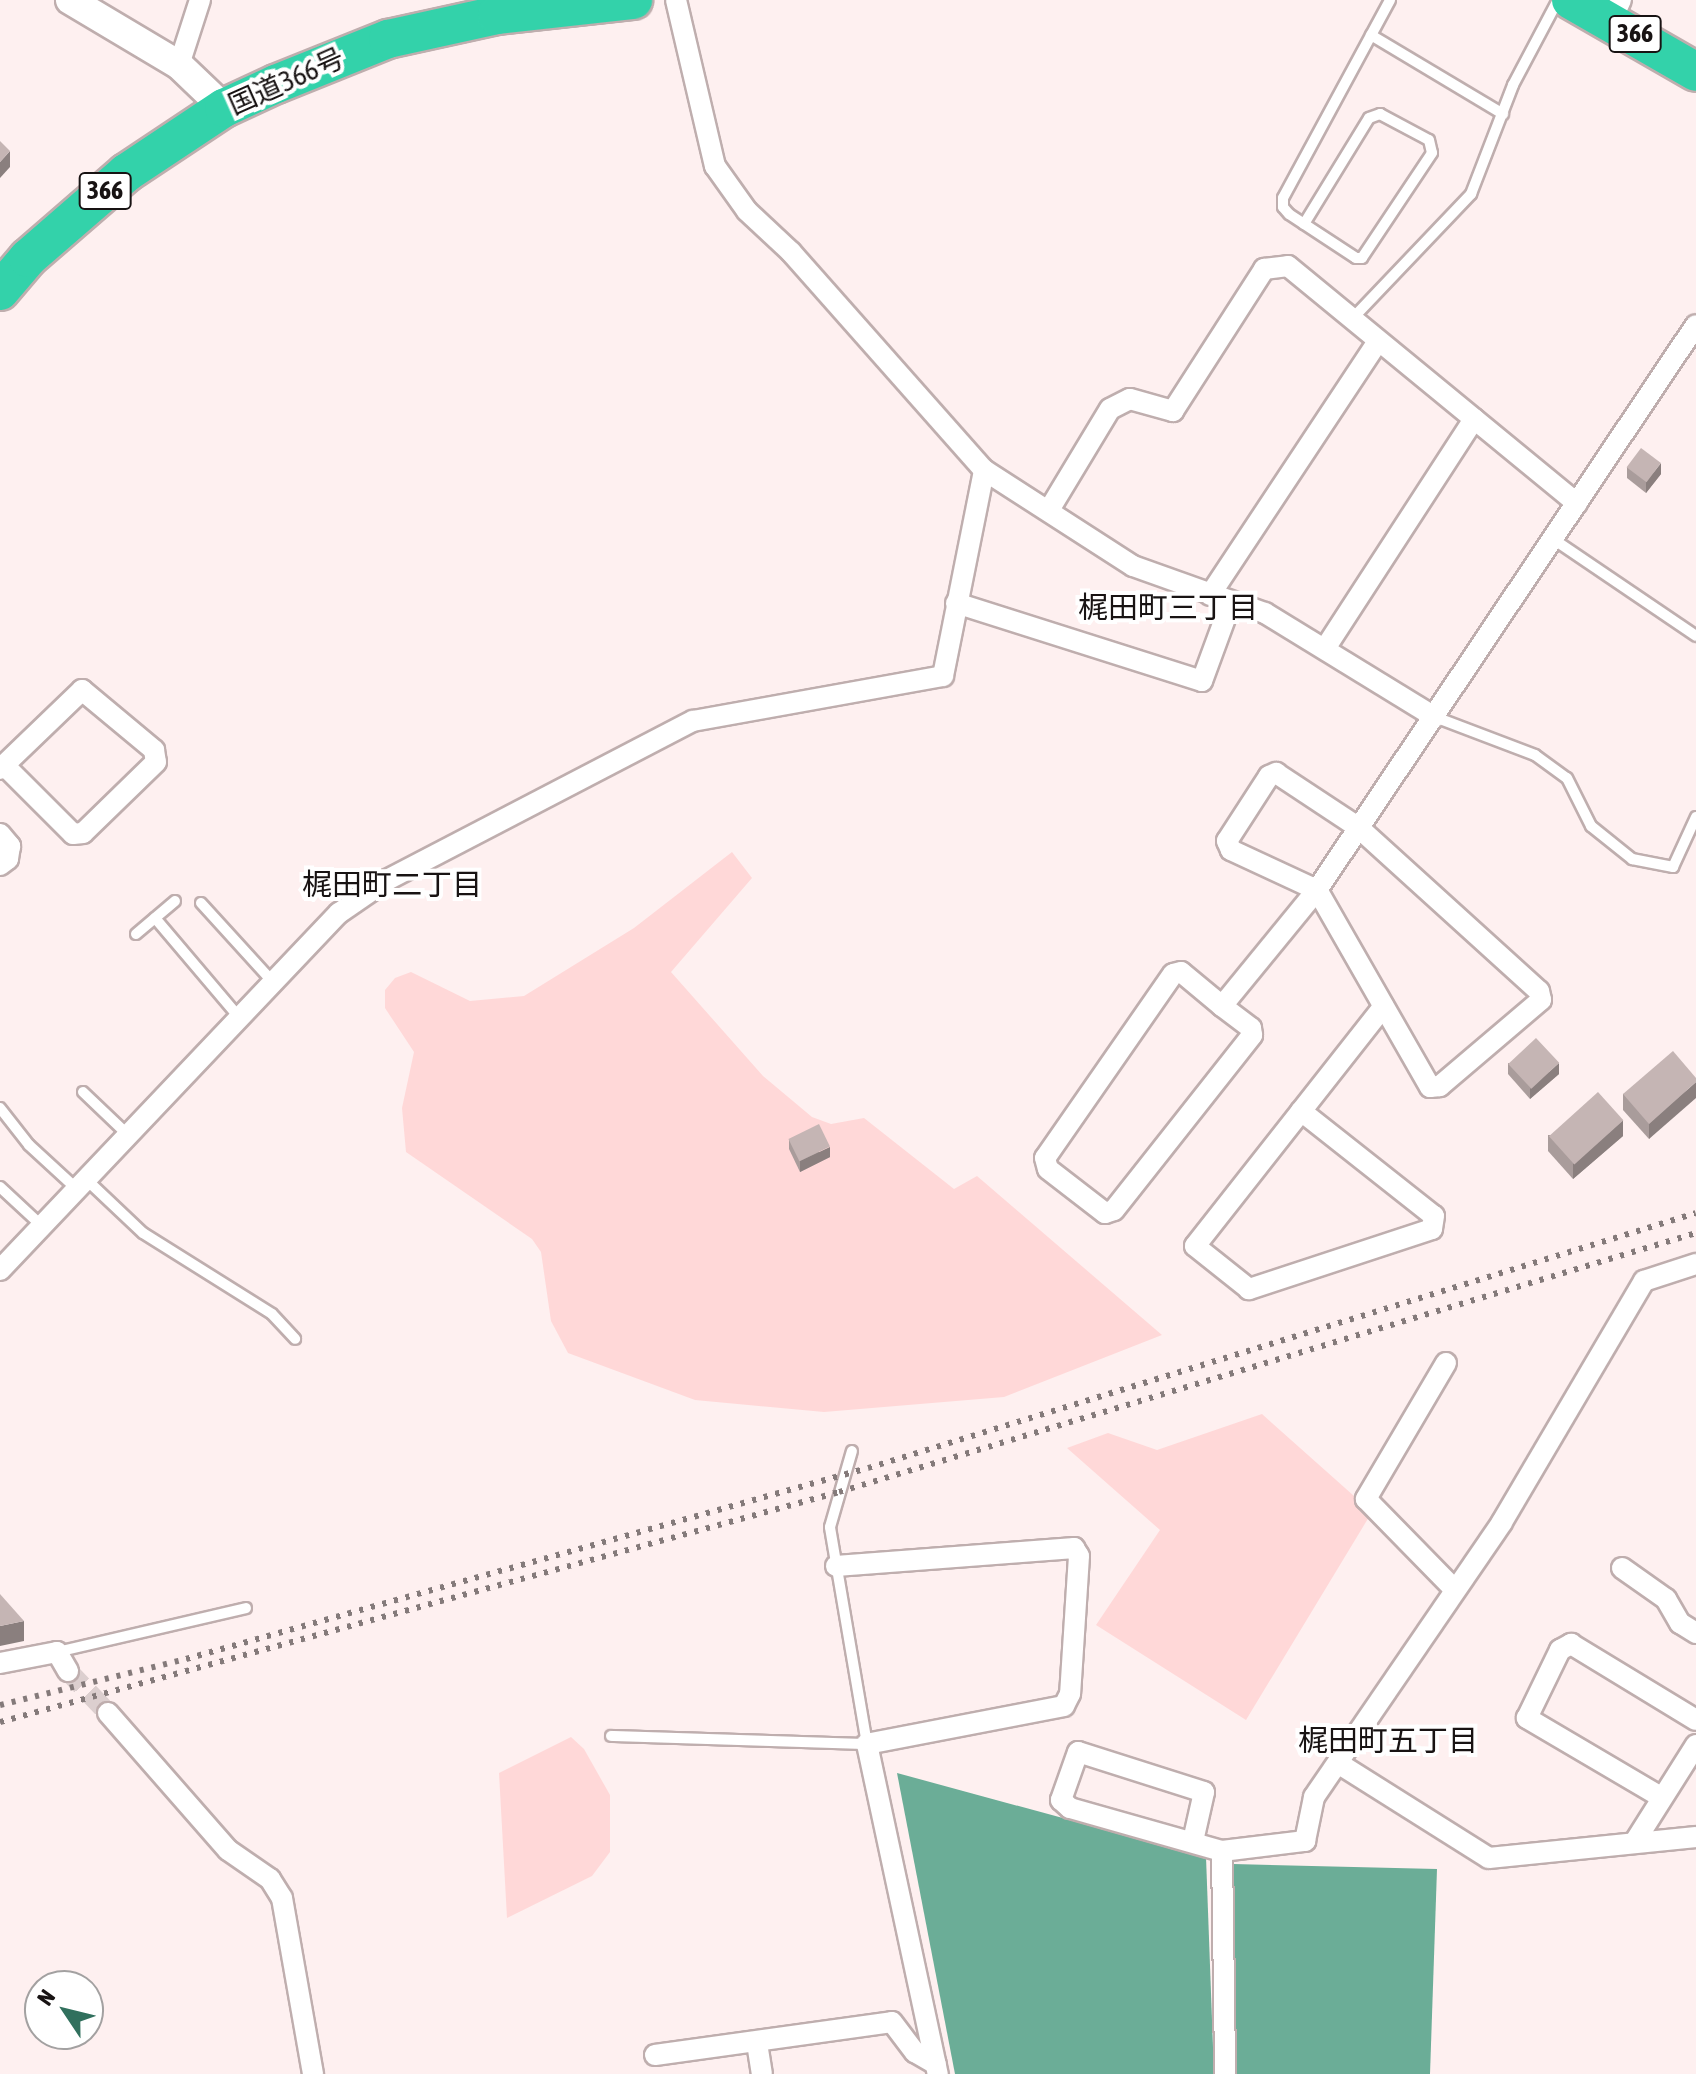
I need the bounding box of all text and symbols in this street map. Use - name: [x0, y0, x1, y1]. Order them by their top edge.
- road number: 366: [1607, 12, 1663, 56]
- street label: 国道366号: [223, 41, 349, 121]
- road number: 366: [77, 169, 133, 213]
- district label: 梶田町三丁目: [1078, 589, 1258, 625]
- district label: 梶田町二丁目: [302, 866, 482, 902]
- district label: 梶田町五丁目: [1298, 1722, 1478, 1758]
- north arrow: [24, 1970, 104, 2050]
- text: N: [32, 1985, 60, 2010]

